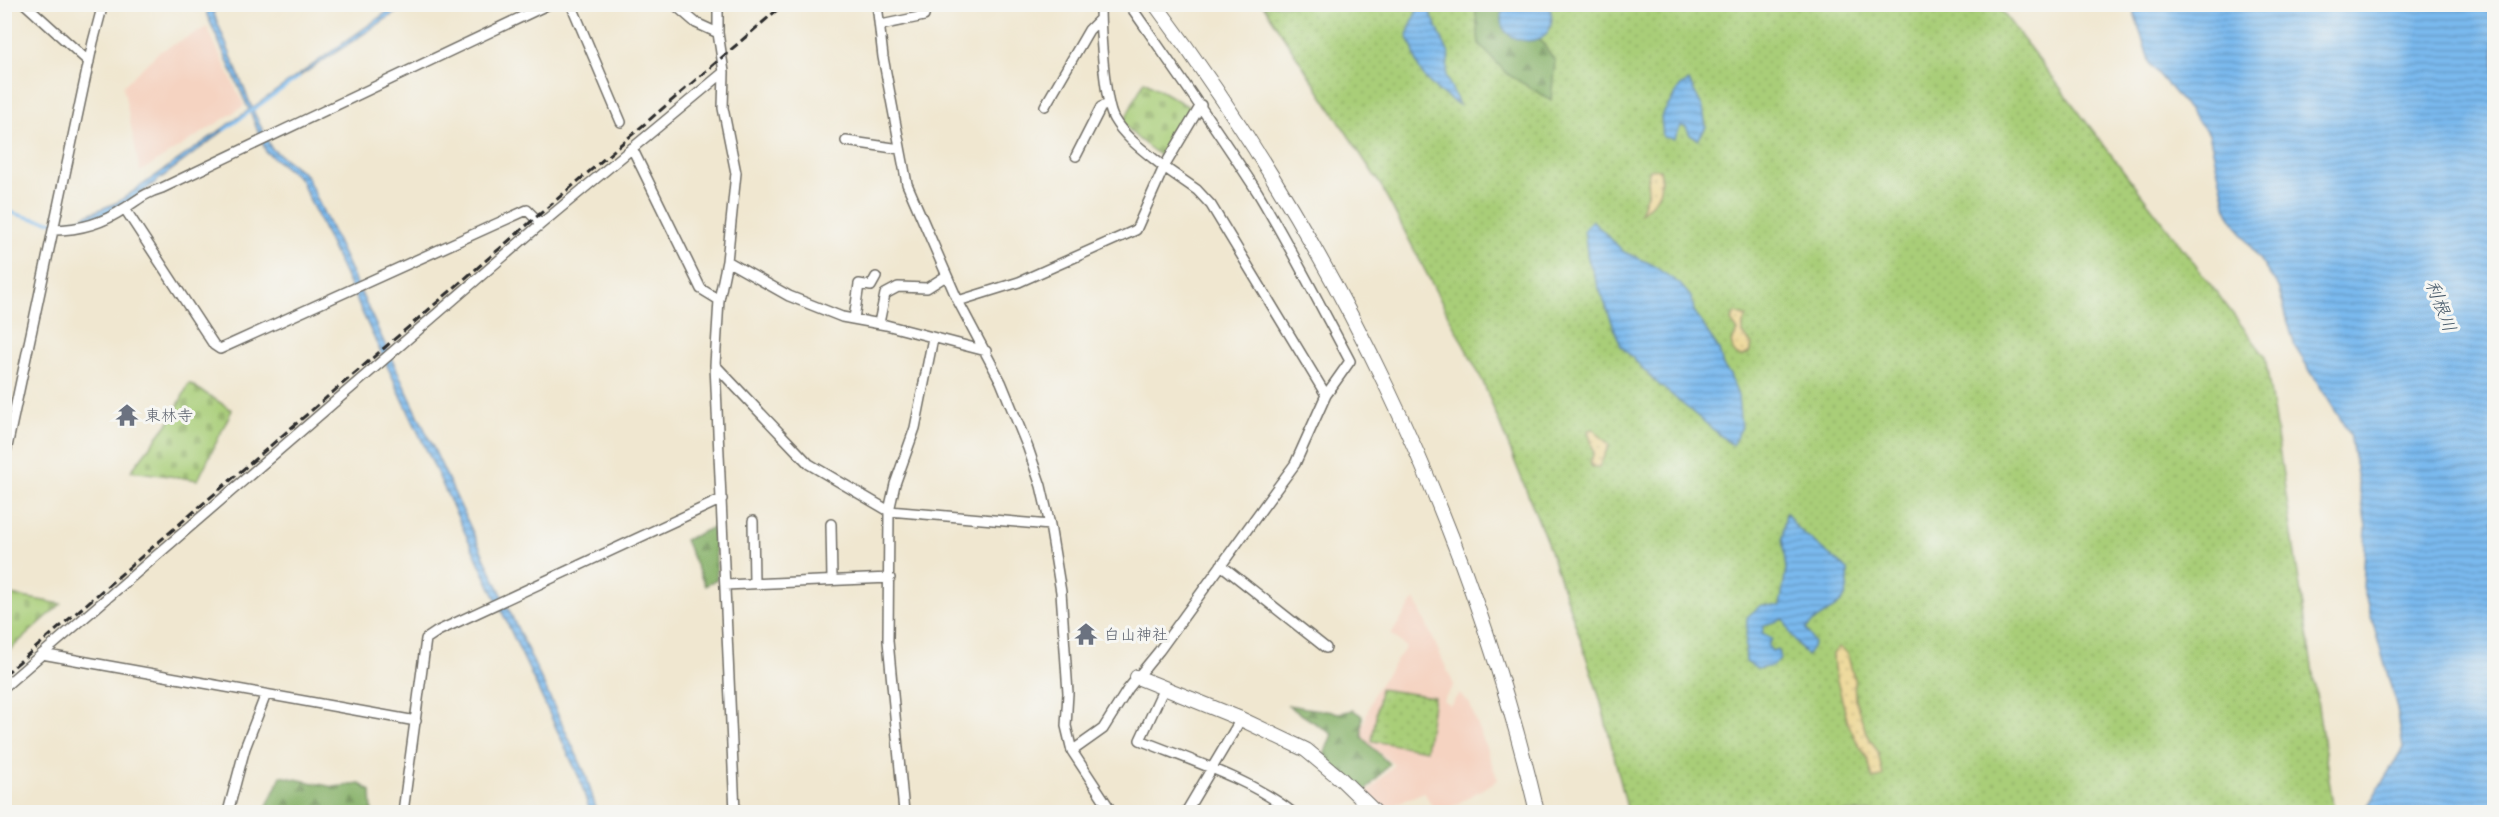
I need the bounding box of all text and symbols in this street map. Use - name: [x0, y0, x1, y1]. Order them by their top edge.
- water label: 利根川: [2420, 277, 2461, 336]
- temple icon: 東林寺: [114, 402, 140, 428]
- place label: 東林寺: [145, 406, 193, 426]
- temple icon: 白山神社: [1073, 621, 1099, 647]
- place label: 白山神社: [1104, 625, 1168, 645]

